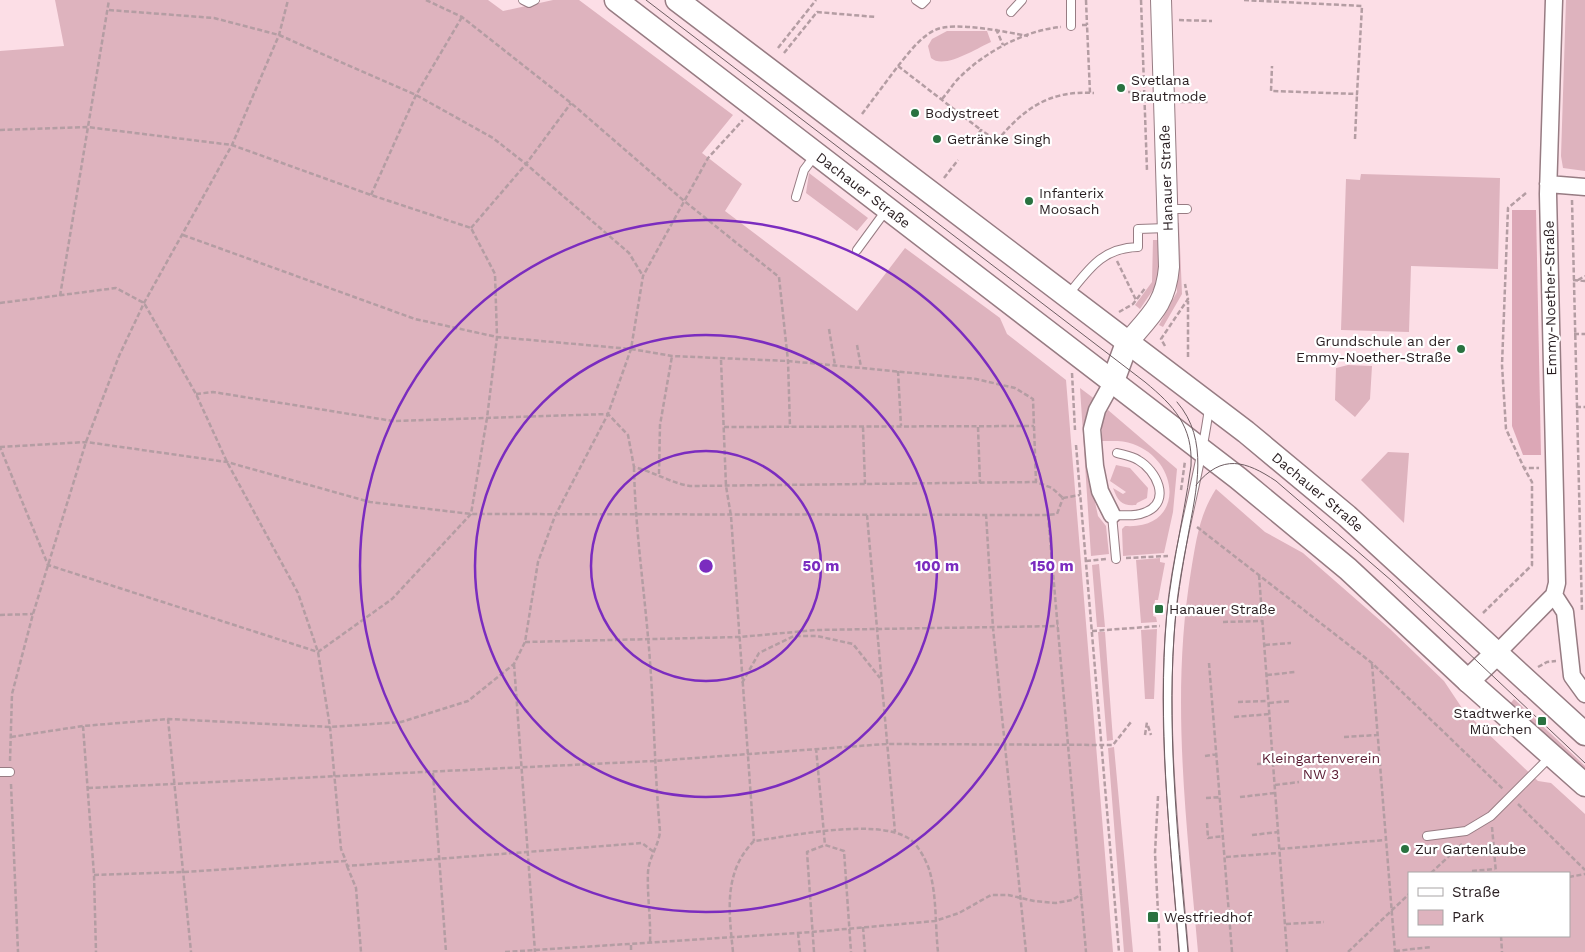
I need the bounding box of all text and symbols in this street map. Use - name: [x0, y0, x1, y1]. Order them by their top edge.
- place label: Svetlana Brautmode: [1131, 72, 1207, 104]
- marker: Svetlana Brautmode: [1115, 82, 1127, 94]
- place label: Bodystreet: [925, 105, 999, 121]
- marker: Bodystreet: [909, 107, 921, 119]
- street label: Hanauer Straße: [1156, 124, 1176, 232]
- place label: Getränke Singh: [947, 131, 1051, 147]
- marker: Getränke Singh: [931, 133, 943, 145]
- street label: Dachauer Straße: [813, 149, 914, 231]
- place label: Infanterix Moosach: [1039, 185, 1104, 217]
- marker: Infanterix Moosach: [1023, 195, 1035, 207]
- street label: Emmy-Noether-Straße: [1541, 220, 1559, 376]
- place label: Grundschule an der Emmy-Noether-Straße: [1296, 333, 1451, 365]
- marker: Grundschule an der Emmy-Noether-Straße: [1455, 343, 1467, 355]
- street label: Dachauer Straße: [1269, 449, 1367, 535]
- centre of rings: [697, 557, 715, 575]
- text: 50 m: [803, 557, 839, 575]
- text: 100 m: [915, 557, 959, 575]
- text: 150 m: [1030, 557, 1074, 575]
- place label: Hanauer Straße: [1169, 601, 1276, 617]
- marker: Hanauer Straße: [1153, 603, 1165, 615]
- place label: Stadtwerke München: [1454, 705, 1532, 737]
- marker: Stadtwerke München: [1536, 715, 1548, 727]
- park label: Kleingartenverein NW 3: [1262, 750, 1380, 782]
- place label: Zur Gartenlaube: [1415, 841, 1526, 857]
- marker: Zur Gartenlaube: [1399, 843, 1411, 855]
- legend: [1408, 872, 1570, 937]
- text: Straße: [1452, 883, 1500, 901]
- text: Park: [1452, 908, 1485, 926]
- place label: Westfriedhof: [1164, 909, 1253, 925]
- marker: Westfriedhof: [1146, 910, 1160, 924]

